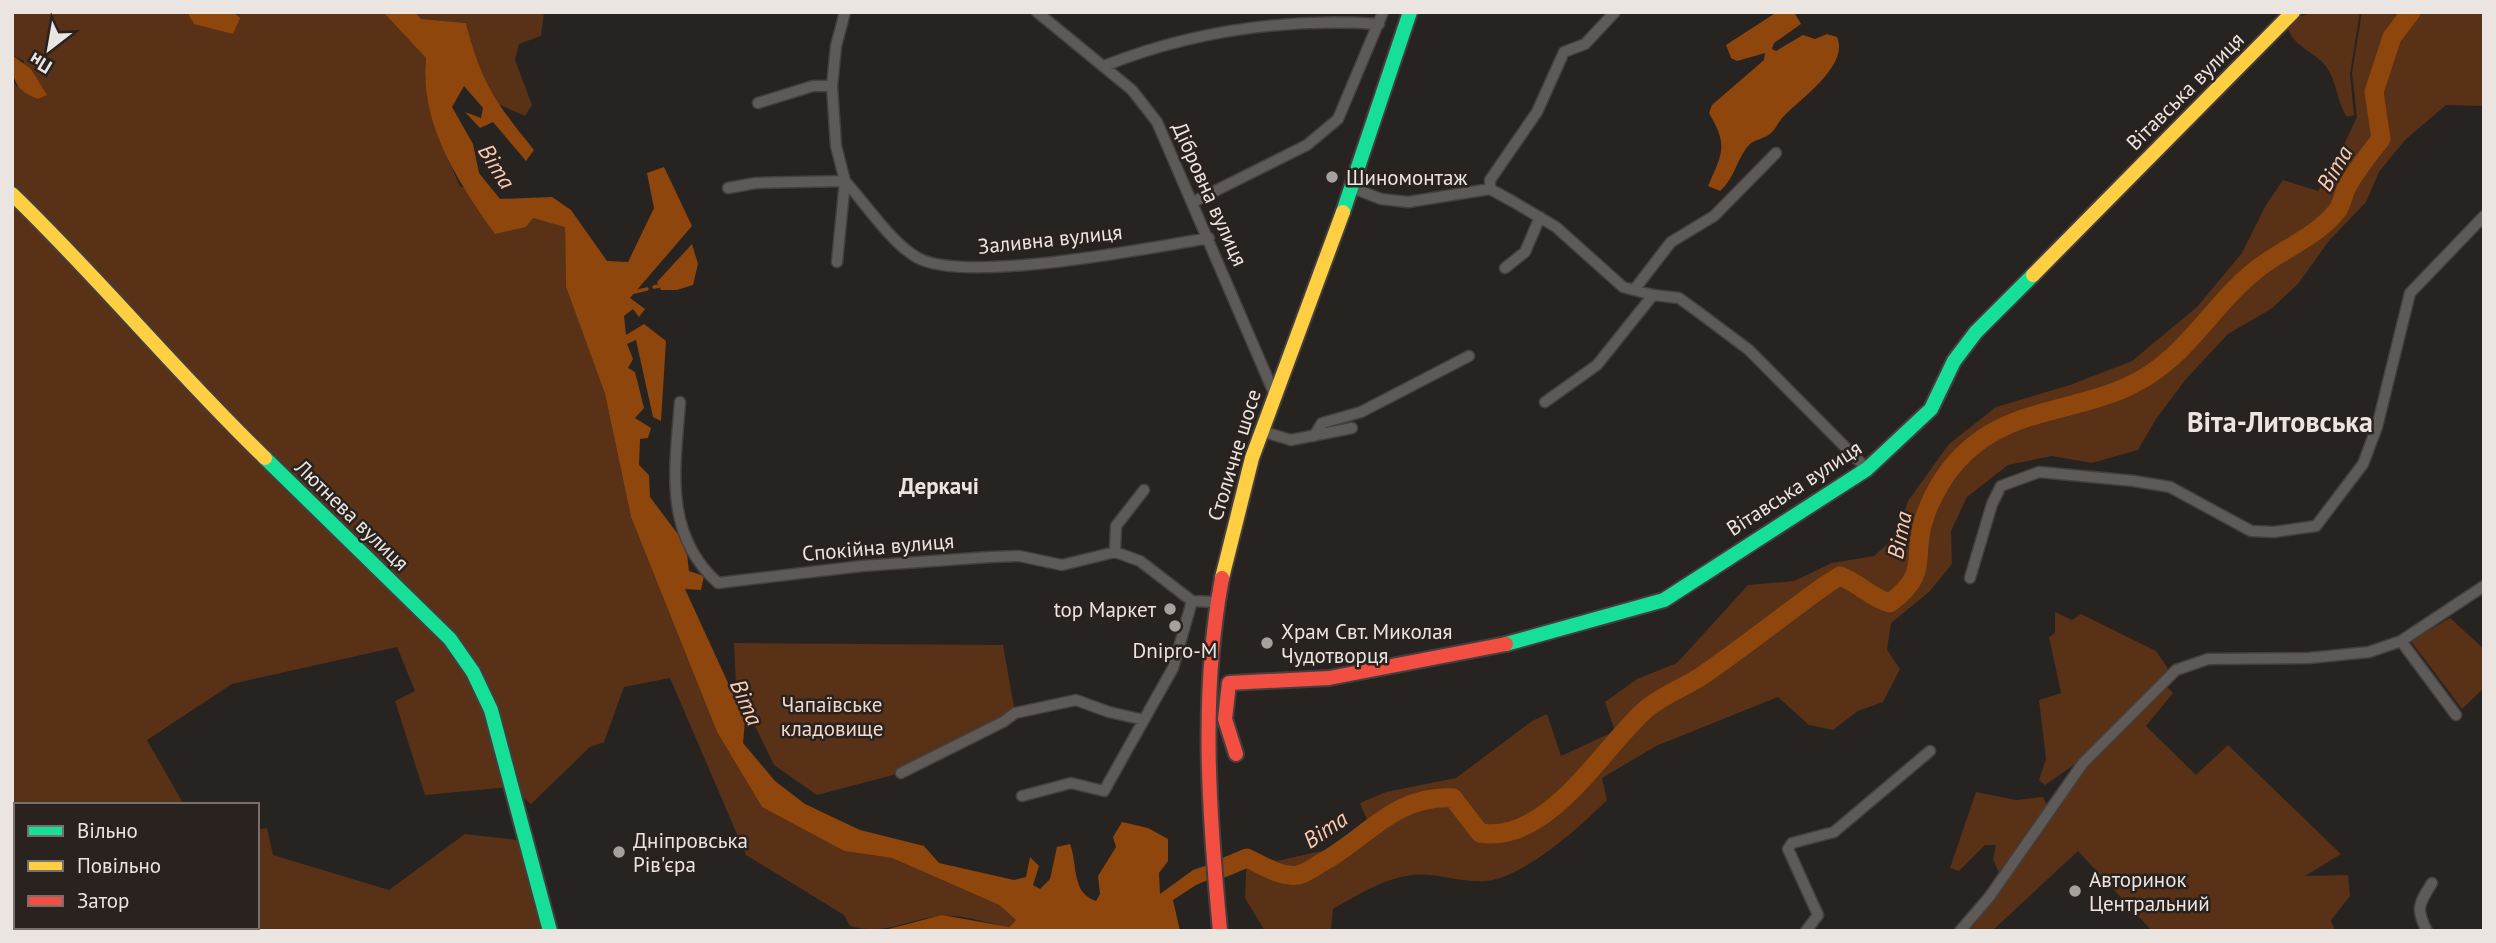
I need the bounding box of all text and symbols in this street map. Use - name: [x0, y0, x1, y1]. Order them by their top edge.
- north arrow: [14, 14, 84, 84]
- street label: Вітавська вулиця: [2120, 26, 2250, 156]
- text: Пн: [24, 48, 56, 80]
- street label: Дібровна вулиця: [1166, 118, 1254, 270]
- water label: Віта: [472, 138, 522, 194]
- water label: Віта: [2310, 140, 2358, 196]
- place label: Шиномонтаж: [1346, 164, 1467, 191]
- marker: Шиномонтаж: [1324, 169, 1340, 185]
- street label: Заливна вулиця: [976, 218, 1124, 260]
- street label: Столичне шосе: [1201, 386, 1267, 524]
- district label: Віта-Литовська: [2187, 403, 2373, 440]
- street label: Вітавська вулиця: [1721, 434, 1867, 542]
- street label: Лютнева вулиця: [289, 453, 415, 576]
- district label: Деркачі: [899, 471, 979, 500]
- water label: Віта: [1880, 509, 1918, 561]
- street label: Спокійна вулиця: [801, 527, 955, 567]
- place label: top Маркет: [1054, 596, 1157, 623]
- marker: top Маркет: [1162, 601, 1178, 617]
- marker: Dnipro-M: [1167, 618, 1183, 634]
- place label: Храм Свт. Миколая Чудотворця: [1281, 618, 1453, 669]
- marker: Храм Свт. Миколая Чудотворця: [1259, 635, 1275, 651]
- place label: Dnipro-M: [1133, 637, 1217, 664]
- water label: Віта: [724, 674, 770, 730]
- park label: Чапаївське кладовище: [781, 691, 883, 742]
- legend: [14, 803, 259, 929]
- water label: Віта: [1297, 804, 1353, 854]
- text: Вільно: [77, 817, 138, 844]
- place label: Дніпровська Рів'єра: [633, 827, 748, 878]
- marker: Дніпровська Рів'єра: [611, 844, 627, 860]
- text: Повільно: [77, 852, 161, 879]
- place label: Авторинок Центральний: [2089, 866, 2210, 917]
- marker: Авторинок Центральний: [2067, 883, 2083, 899]
- text: Затор: [77, 887, 129, 914]

